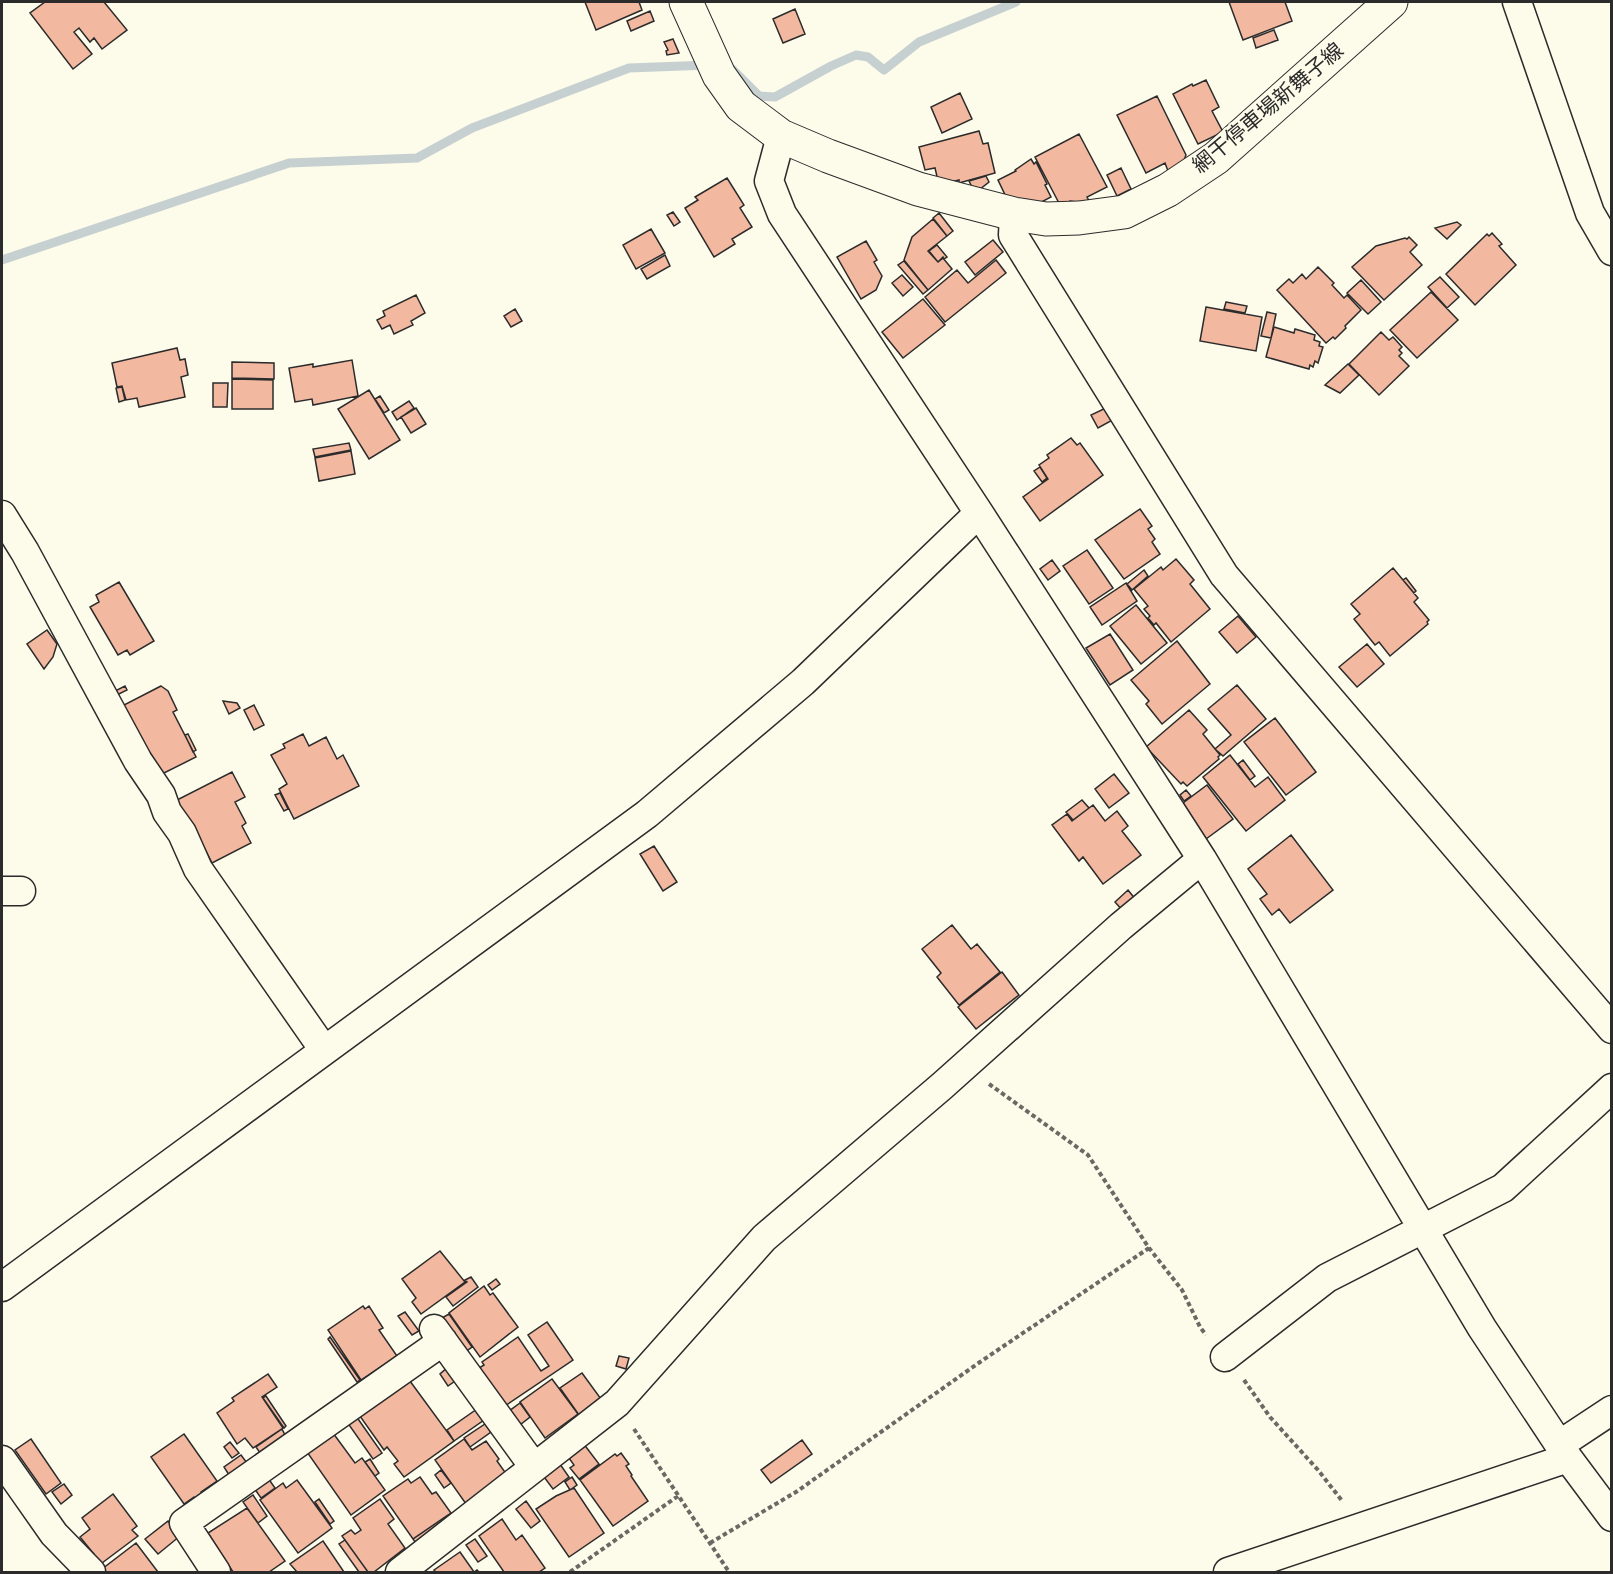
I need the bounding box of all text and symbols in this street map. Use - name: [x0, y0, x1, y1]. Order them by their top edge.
- street label: 網干停車場新舞子線: [1188, 38, 1348, 178]

